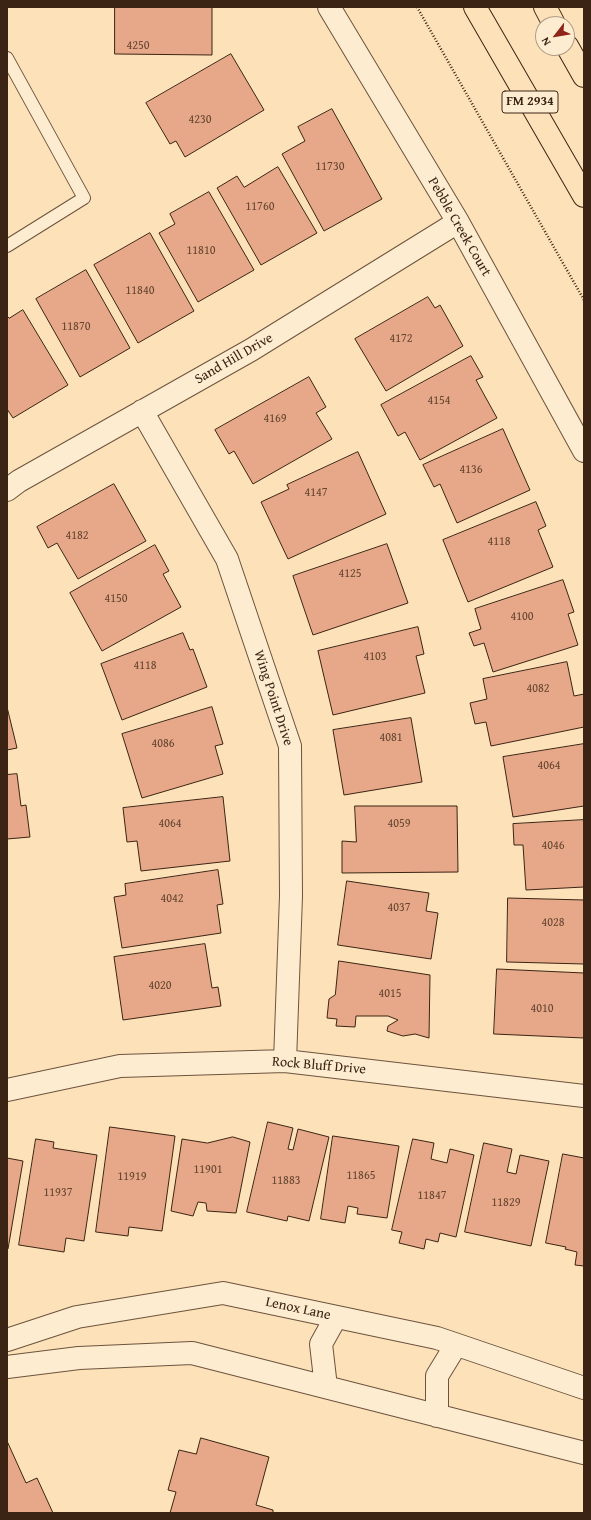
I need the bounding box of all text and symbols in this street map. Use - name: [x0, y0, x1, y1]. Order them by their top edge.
- north arrow: [535, 16, 575, 56]
- text: N: [537, 34, 554, 49]
- house number: 4250: [126, 39, 150, 53]
- road number: FM 2934: [502, 91, 558, 113]
- house number: 4230: [188, 113, 212, 127]
- house number: 11730: [316, 160, 344, 174]
- street label: Pebble Creek Court: [424, 174, 494, 280]
- house number: 11760: [246, 200, 274, 214]
- house number: 11810: [187, 244, 215, 258]
- house number: 11840: [126, 284, 154, 298]
- house number: 11870: [62, 320, 90, 334]
- street label: Sand Hill Drive: [192, 330, 276, 388]
- house number: 4172: [389, 332, 413, 346]
- house number: 4154: [427, 394, 451, 408]
- house number: 4169: [263, 412, 287, 426]
- house number: 4136: [459, 463, 483, 477]
- house number: 4147: [304, 486, 328, 500]
- house number: 4182: [65, 529, 89, 543]
- house number: 4118: [487, 535, 511, 549]
- house number: 4125: [338, 567, 362, 581]
- house number: 4150: [104, 592, 128, 606]
- house number: 4100: [510, 610, 534, 624]
- street label: Wing Point Drive: [250, 648, 296, 748]
- house number: 4103: [363, 650, 387, 664]
- house number: 4118: [133, 659, 157, 673]
- house number: 4082: [526, 682, 550, 696]
- house number: 4081: [379, 731, 403, 745]
- house number: 4086: [151, 737, 175, 751]
- house number: 4064: [537, 759, 561, 773]
- house number: 4064: [158, 817, 182, 831]
- house number: 4059: [387, 817, 411, 831]
- house number: 4046: [541, 839, 565, 853]
- house number: 4042: [160, 892, 184, 906]
- house number: 4037: [387, 901, 411, 915]
- house number: 4028: [541, 916, 565, 930]
- house number: 4020: [148, 979, 172, 993]
- house number: 4015: [378, 987, 402, 1001]
- house number: 4010: [530, 1002, 554, 1016]
- street label: Rock Bluff Drive: [271, 1054, 367, 1078]
- house number: 11901: [194, 1163, 222, 1177]
- house number: 11865: [347, 1169, 375, 1183]
- house number: 11919: [118, 1170, 146, 1184]
- house number: 11883: [272, 1174, 300, 1188]
- house number: 11937: [44, 1186, 72, 1200]
- house number: 11847: [418, 1189, 446, 1203]
- house number: 11829: [492, 1196, 520, 1210]
- street label: Lenox Lane: [264, 1294, 332, 1324]

